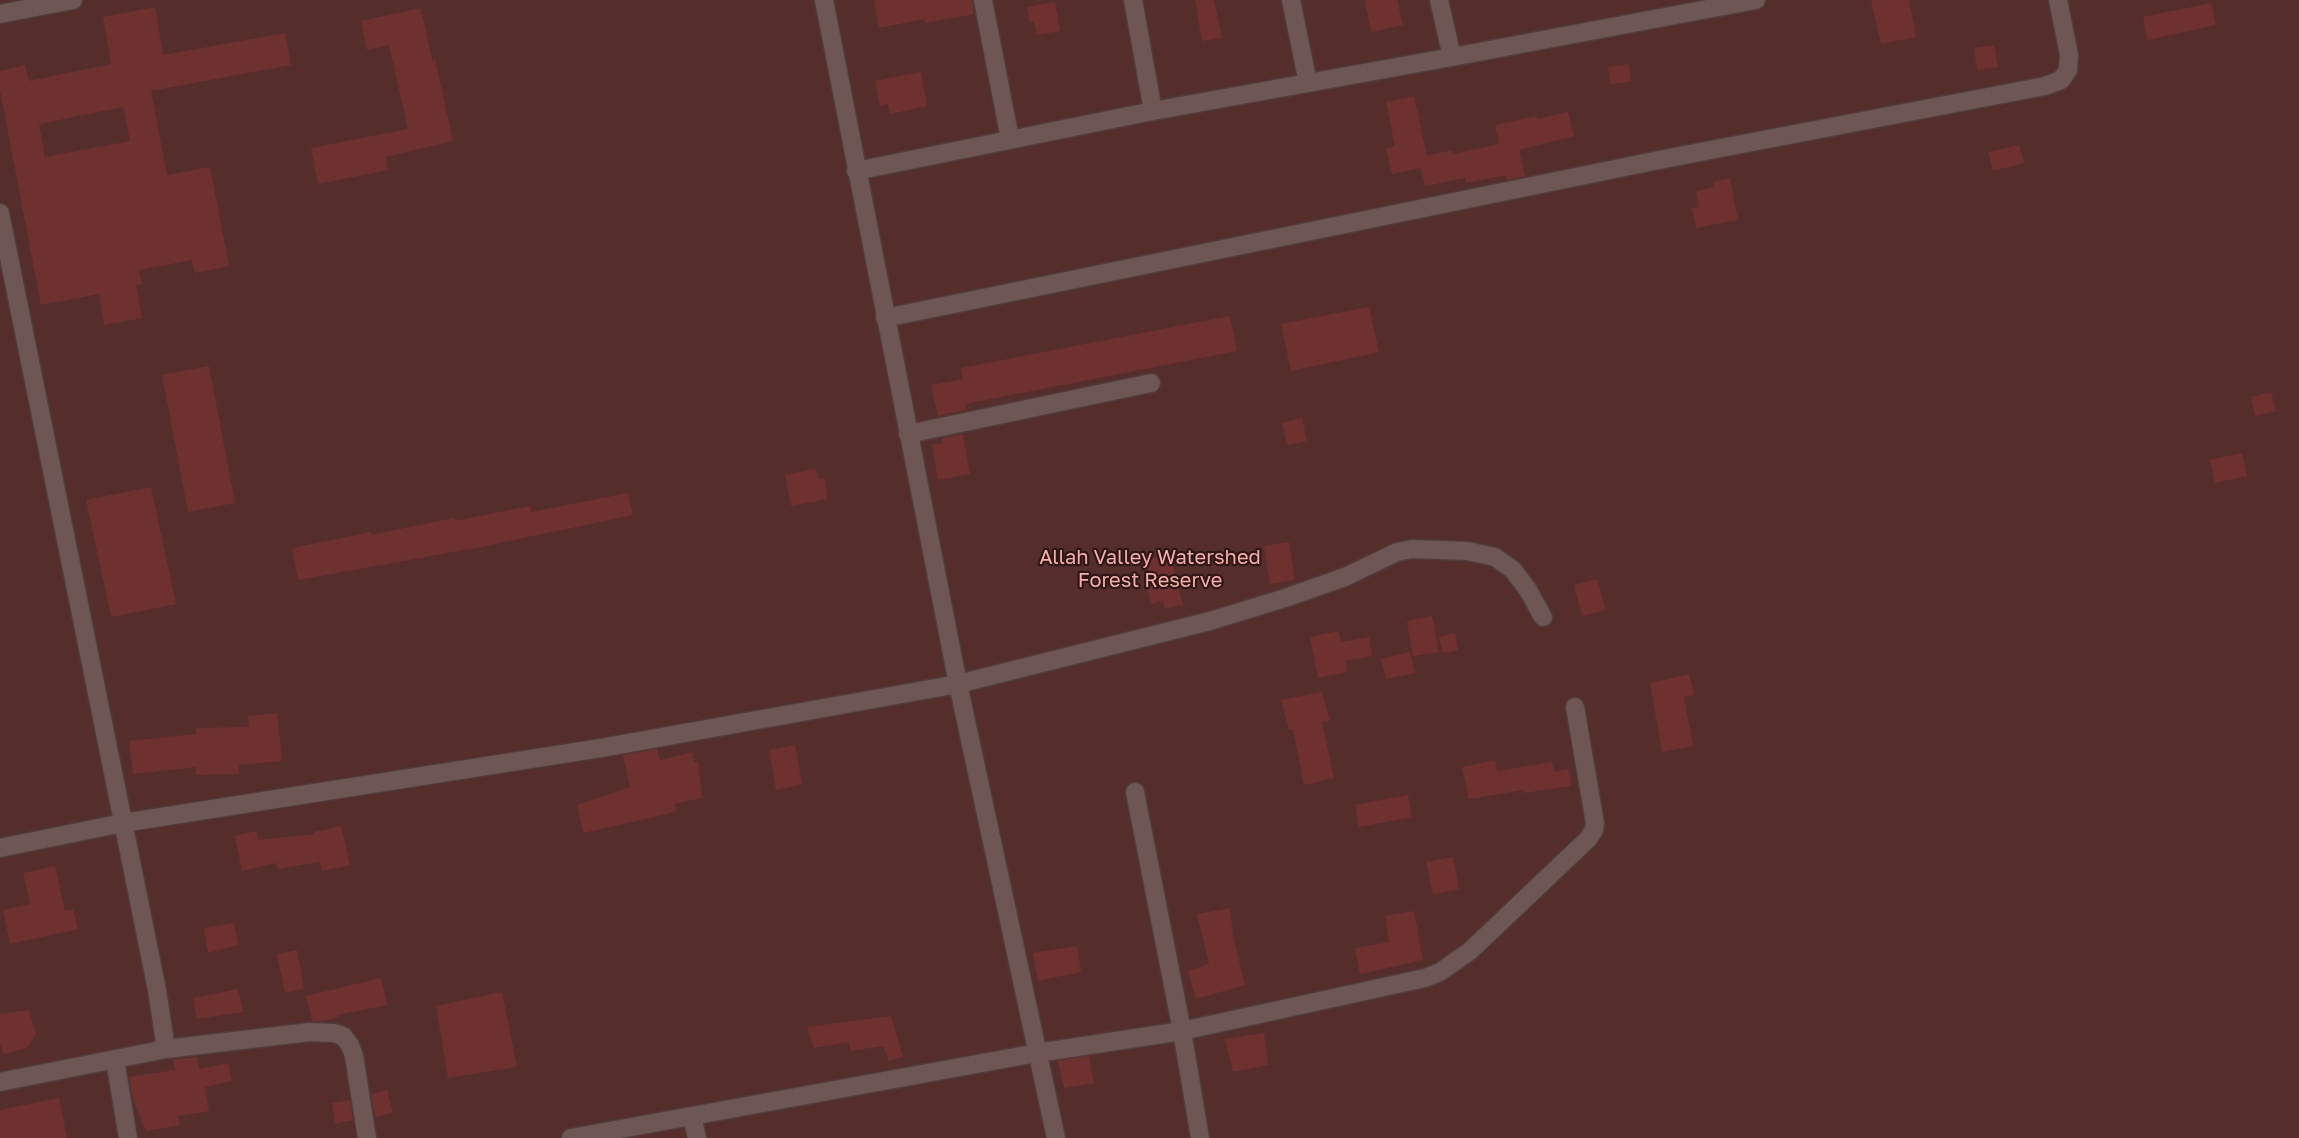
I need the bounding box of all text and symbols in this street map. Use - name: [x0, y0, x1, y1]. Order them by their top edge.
- park label: Allah Valley Watershed Forest Reserve: [1039, 546, 1261, 593]

